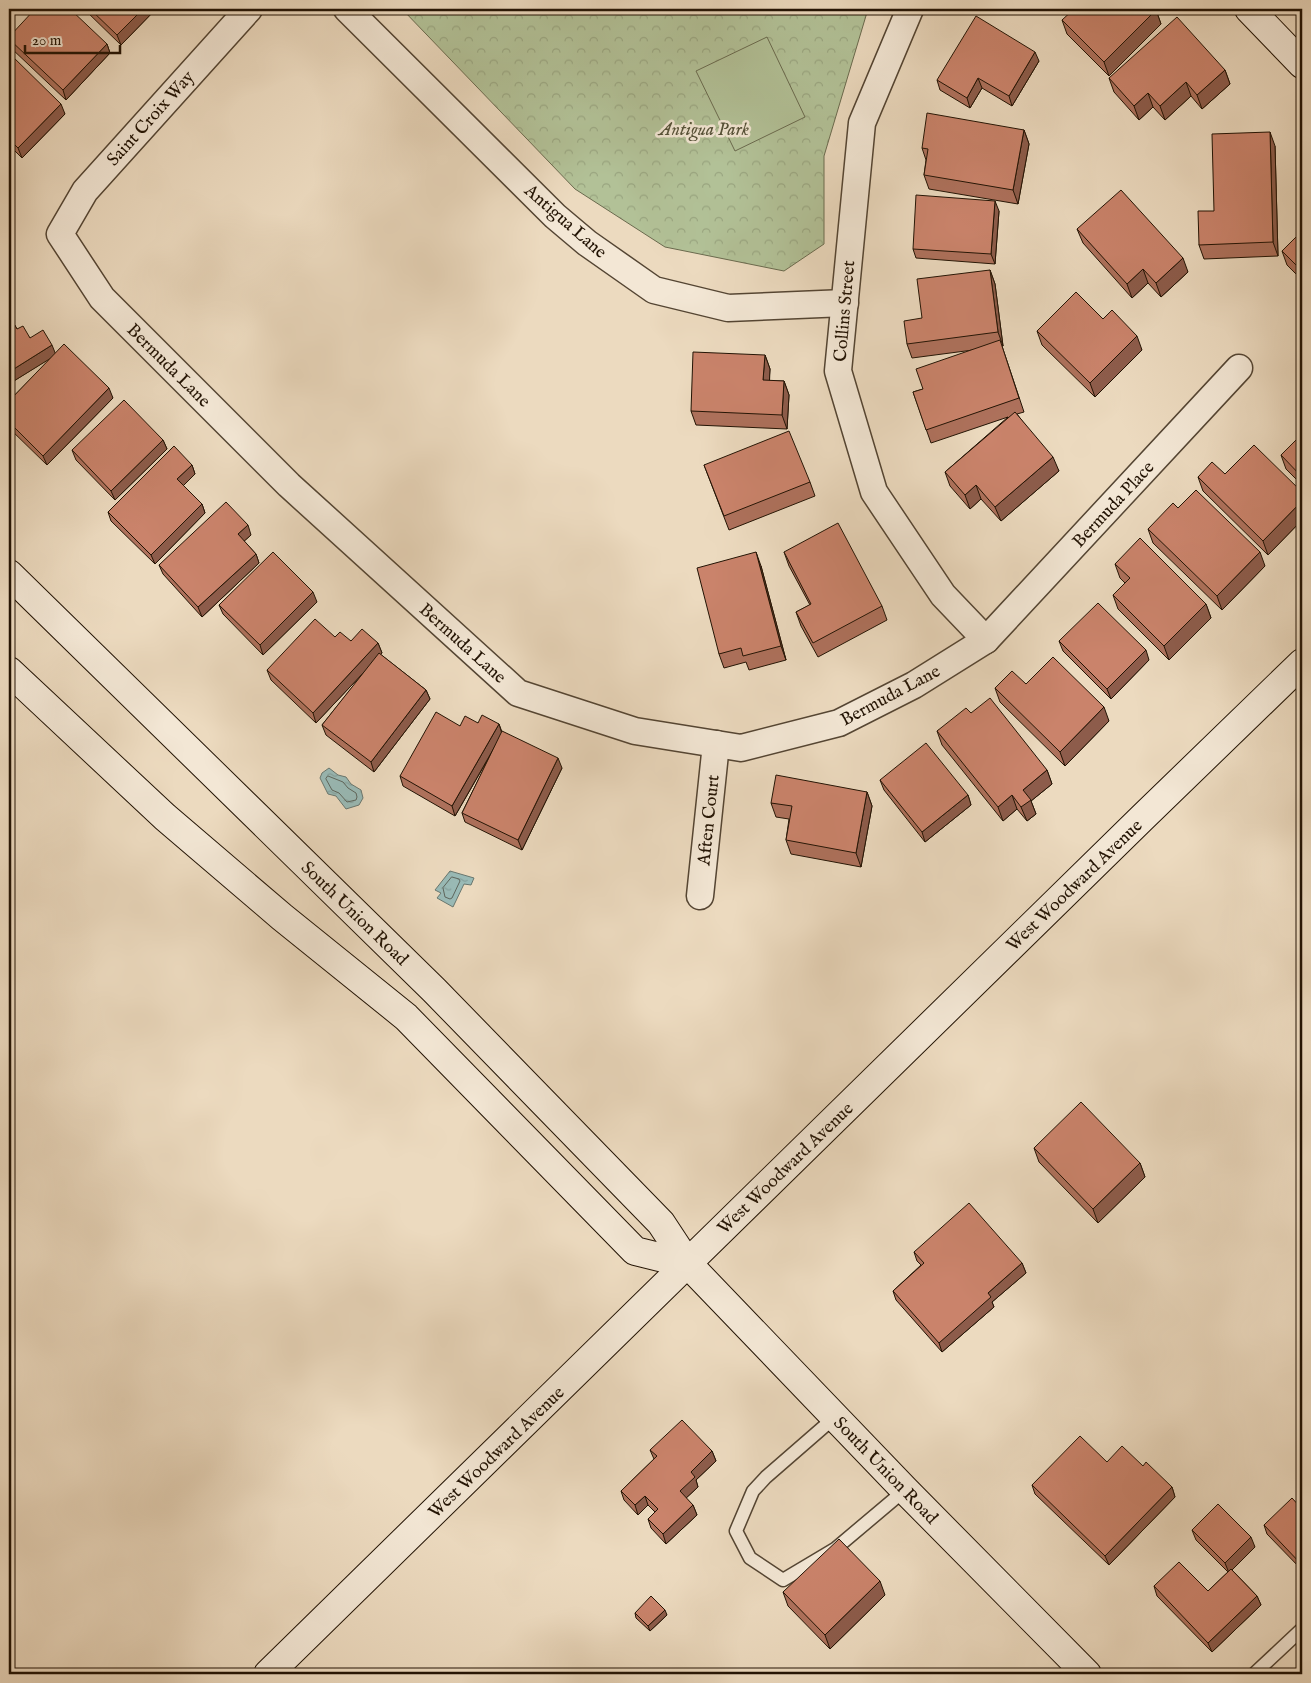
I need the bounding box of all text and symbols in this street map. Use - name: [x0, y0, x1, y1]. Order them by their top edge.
- scale bar: [25, 22, 120, 54]
- text: 20 m: [32, 31, 62, 50]
- street label: Saint Croix Way: [102, 66, 200, 171]
- park label: Antigua Park: [657, 119, 749, 142]
- street label: Antigua Lane: [518, 179, 611, 264]
- street label: Collins Street: [830, 259, 861, 363]
- street label: Bermuda Lane: [121, 319, 215, 413]
- street label: Bermuda Place: [1068, 457, 1160, 553]
- street label: Bermuda Lane: [414, 599, 510, 689]
- street label: Bermuda Lane: [837, 660, 944, 732]
- street label: Aften Court: [693, 774, 726, 868]
- street label: West Woodward Avenue: [1002, 815, 1148, 957]
- street label: South Union Road: [295, 857, 413, 972]
- street label: West Woodward Avenue: [713, 1098, 859, 1240]
- street label: West Woodward Avenue: [424, 1382, 570, 1524]
- street label: South Union Road: [828, 1412, 942, 1530]

